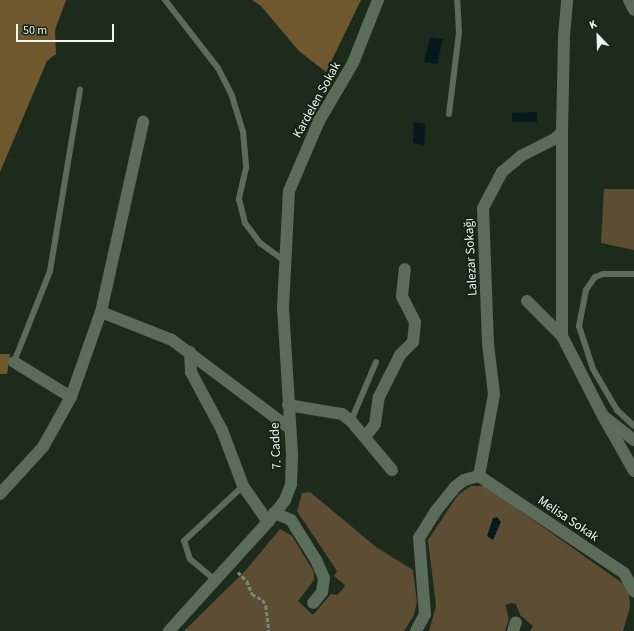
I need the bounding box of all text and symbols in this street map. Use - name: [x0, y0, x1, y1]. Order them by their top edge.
- scale bar: [18, 16, 116, 42]
- north arrow: [578, 16, 618, 56]
- text: K: [587, 16, 599, 33]
- text: 50 m: [23, 22, 47, 39]
- street label: Kardelen Sokak: [290, 59, 344, 141]
- street label: Lalezar Sokağı: [461, 218, 481, 296]
- street label: 7. Cadde: [267, 422, 285, 470]
- street label: Melisa Sokak: [535, 493, 601, 545]

